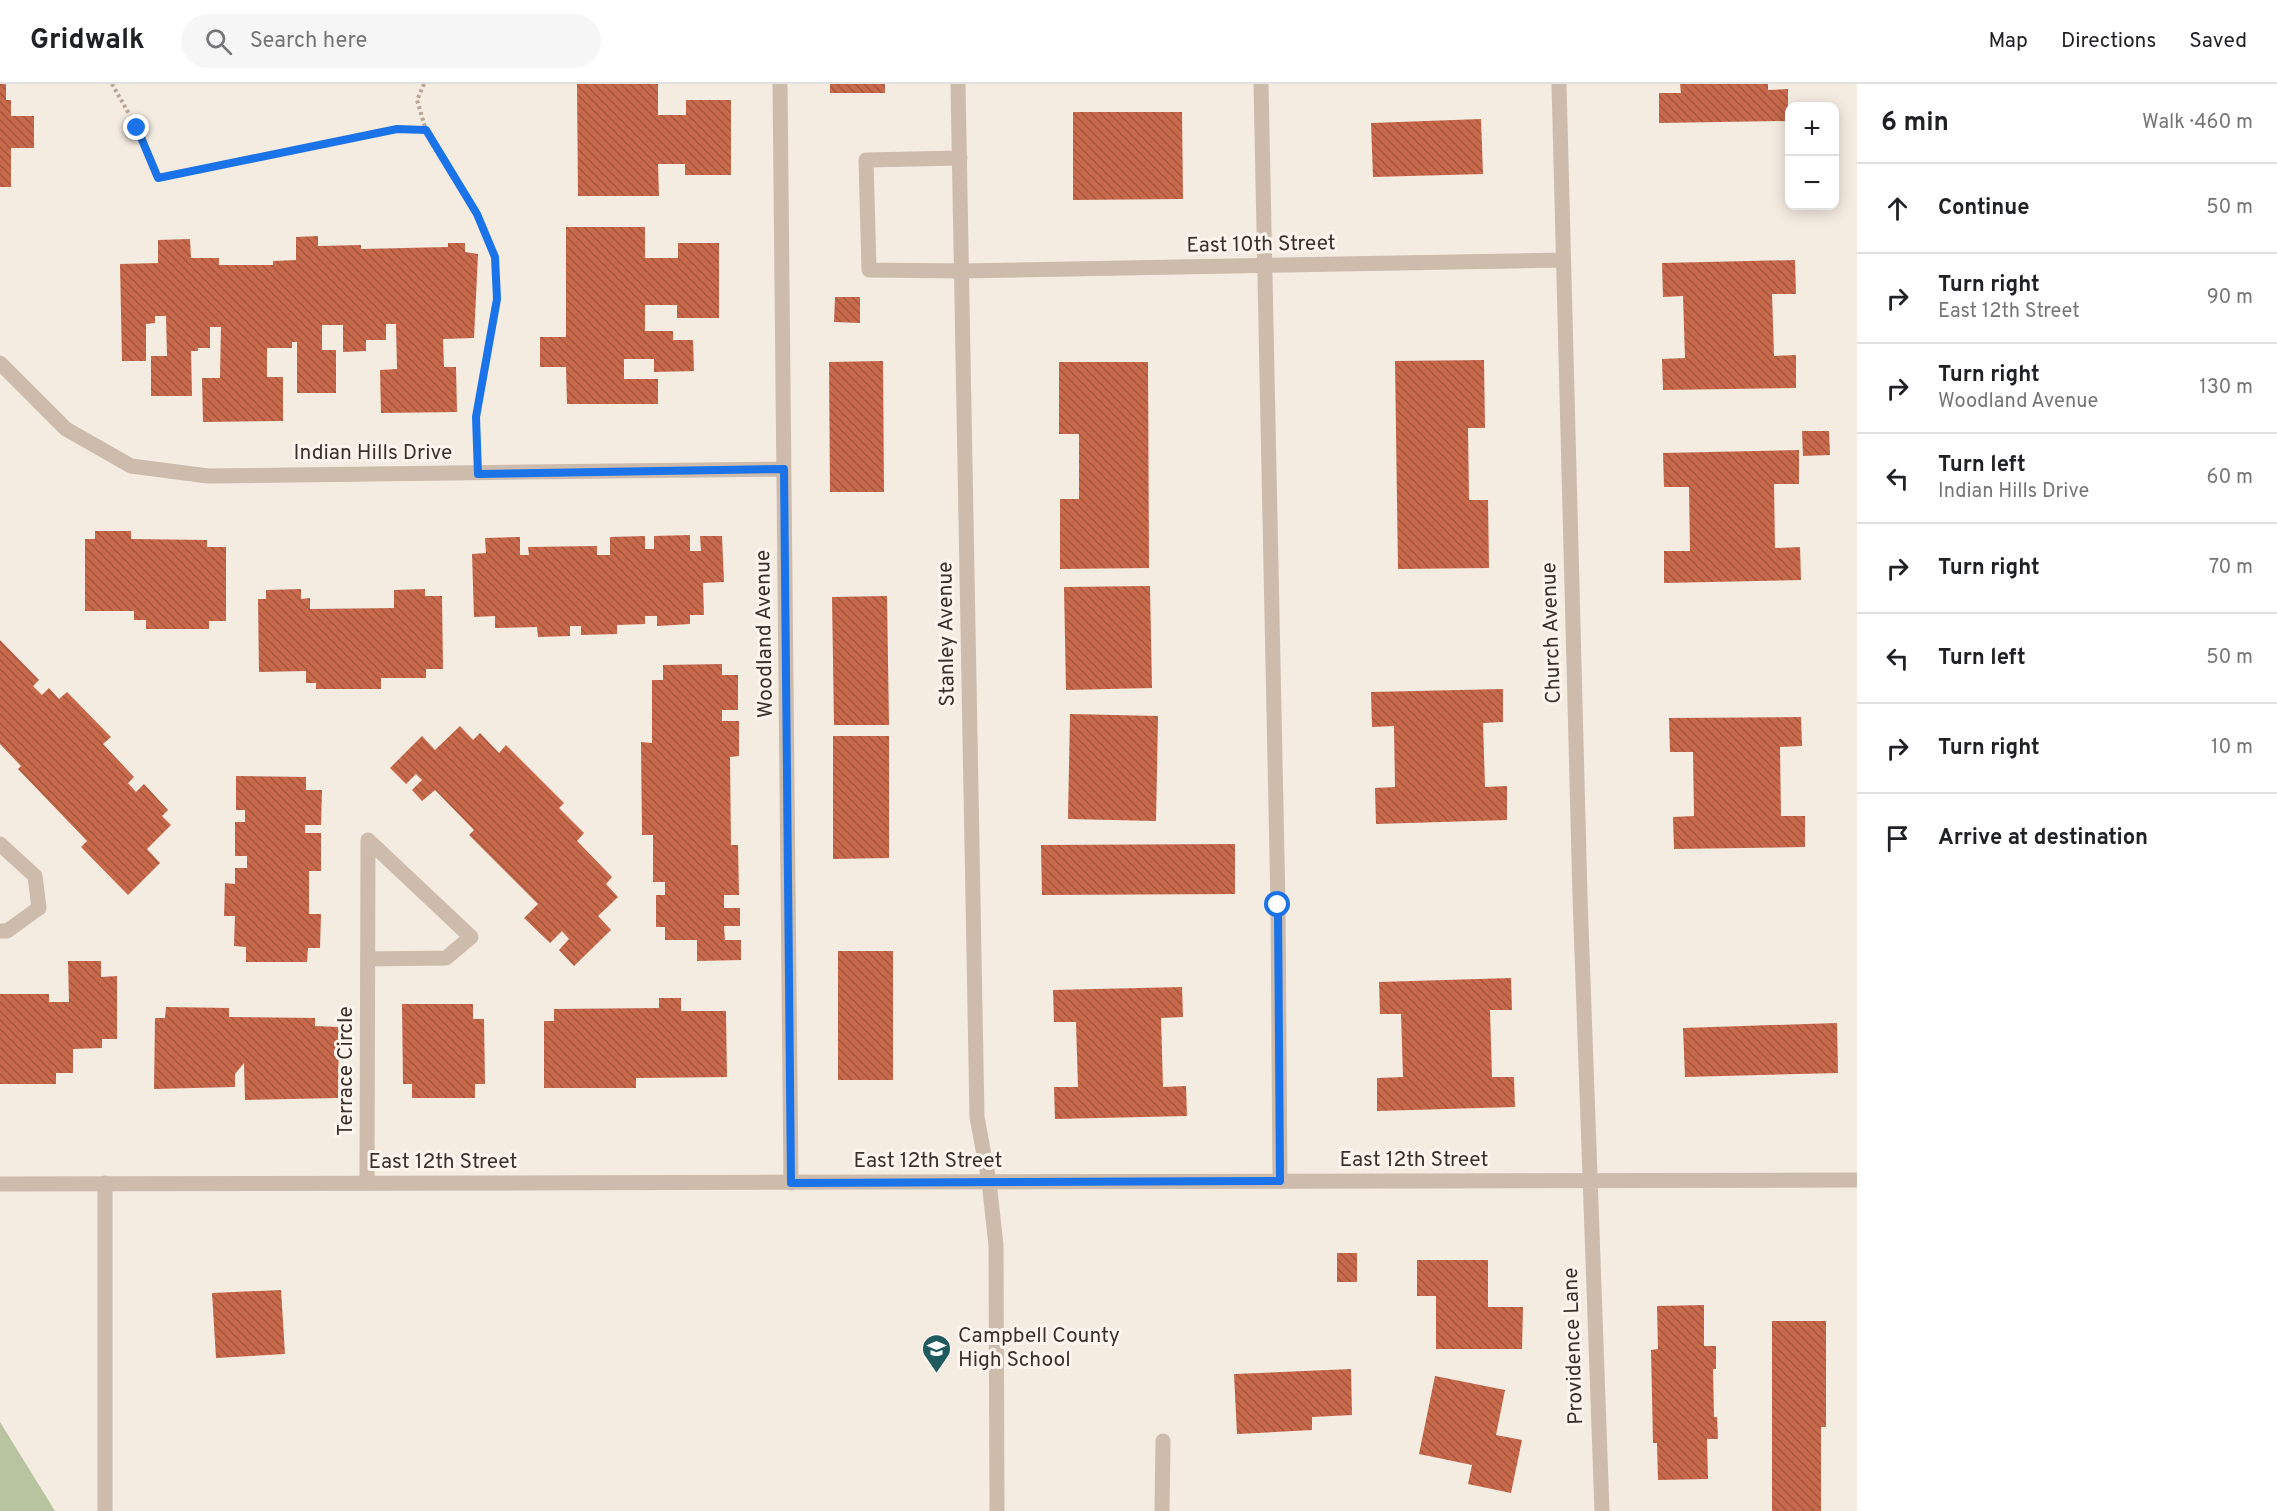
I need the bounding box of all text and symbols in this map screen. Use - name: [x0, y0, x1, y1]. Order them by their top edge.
- search box: [181, 14, 601, 68]
- text: Gridwalk: [30, 23, 145, 59]
- icon: search: [202, 25, 235, 58]
- text: Search here: [250, 28, 367, 55]
- text: Map: [1988, 28, 2028, 55]
- text: Directions: [2061, 28, 2156, 55]
- text: Saved: [2189, 28, 2247, 55]
- map controls: [1785, 102, 1839, 210]
- button: +: [1785, 102, 1839, 156]
- text: 6 min: [1881, 107, 1949, 140]
- text: Walk · 460 m: [2142, 110, 2253, 136]
- route end: [123, 114, 149, 140]
- button: −: [1785, 156, 1839, 210]
- icon: ahead: [1881, 192, 1914, 225]
- text: Continue: [1938, 195, 2029, 222]
- text: 50 m: [2206, 195, 2253, 221]
- street label: East 10th Street: [1186, 230, 1336, 260]
- text: Turn right: [1938, 272, 2040, 299]
- icon: right: [1881, 282, 1914, 315]
- text: 90 m: [2207, 285, 2253, 311]
- text: East 12th Street: [1938, 299, 2080, 325]
- text: Turn right: [1938, 362, 2040, 389]
- icon: right: [1881, 372, 1914, 405]
- text: 130 m: [2199, 375, 2253, 401]
- text: Woodland Avenue: [1938, 389, 2098, 415]
- street label: Indian Hills Drive: [294, 440, 452, 467]
- text: Turn left: [1938, 452, 2026, 479]
- icon: left: [1881, 462, 1914, 495]
- text: 60 m: [2207, 465, 2253, 491]
- text: Indian Hills Drive: [1938, 479, 2089, 505]
- street label: Woodland Avenue: [750, 550, 780, 718]
- icon: right: [1881, 552, 1914, 585]
- text: Turn right: [1938, 555, 2040, 582]
- text: 70 m: [2209, 555, 2253, 581]
- street label: Stanley Avenue: [932, 561, 962, 707]
- street label: Church Avenue: [1536, 562, 1568, 704]
- icon: left: [1881, 642, 1914, 675]
- text: Turn left: [1938, 645, 2026, 672]
- text: 50 m: [2206, 645, 2253, 671]
- icon: right: [1881, 732, 1914, 765]
- text: Turn right: [1938, 735, 2040, 762]
- text: 10 m: [2211, 735, 2253, 761]
- icon: arrive: [1881, 822, 1914, 855]
- text: Arrive at destination: [1938, 825, 2148, 852]
- route start: [1264, 891, 1290, 917]
- street label: Terrace Circle: [333, 1006, 360, 1136]
- street label: East 12th Street: [1340, 1147, 1488, 1174]
- street label: East 12th Street: [854, 1148, 1002, 1175]
- street label: East 12th Street: [369, 1149, 517, 1176]
- street label: Providence Lane: [1558, 1267, 1590, 1425]
- place label: Campbell County High School: [958, 1323, 1120, 1374]
- school or university icon: Campbell County High School: [921, 1332, 953, 1374]

